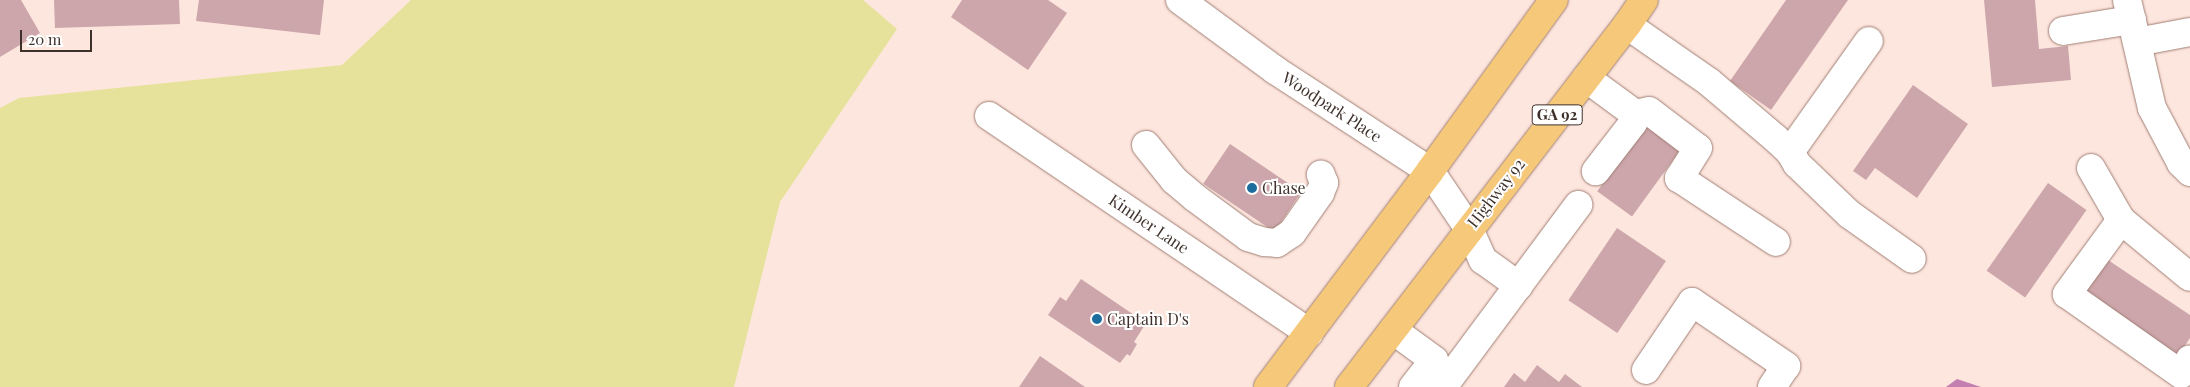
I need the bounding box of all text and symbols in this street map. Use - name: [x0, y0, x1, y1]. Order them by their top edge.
- scale bar: [22, 20, 95, 52]
- text: 20 m: [28, 29, 61, 49]
- street label: Woodpark Place: [1279, 68, 1385, 146]
- road number: GA 92: [1531, 102, 1583, 128]
- street label: Highway 92: [1463, 155, 1529, 231]
- place label: Chase: [1262, 178, 1306, 198]
- marker: Chase: [1246, 182, 1258, 194]
- street label: Kimber Lane: [1105, 190, 1193, 258]
- place label: Captain D's: [1107, 309, 1189, 329]
- marker: Captain D's: [1091, 313, 1103, 325]

